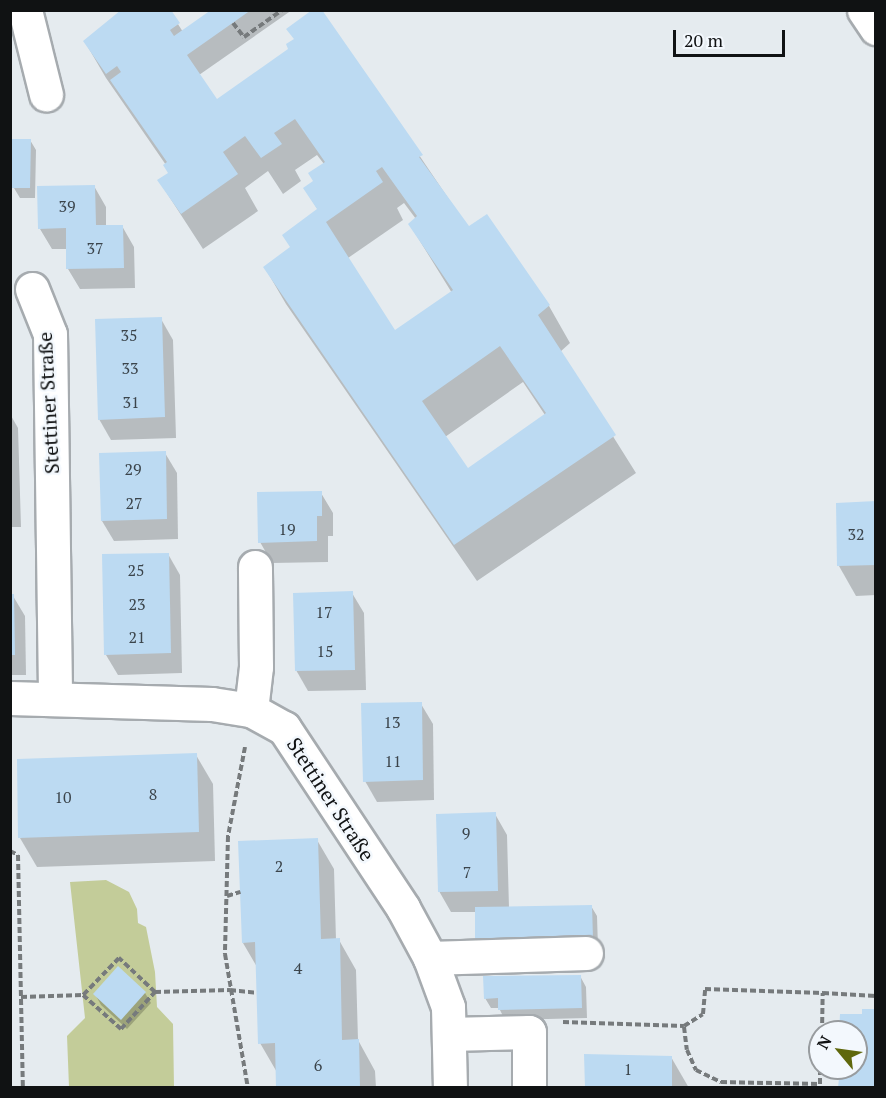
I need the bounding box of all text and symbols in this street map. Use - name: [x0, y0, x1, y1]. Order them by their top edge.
- scale bar: [676, 18, 788, 56]
- text: 20 m: [684, 28, 723, 52]
- house number: 39: [58, 196, 76, 216]
- house number: 37: [86, 238, 104, 258]
- house number: 35: [120, 325, 138, 345]
- street label: Stettiner Straße: [32, 331, 64, 475]
- house number: 33: [121, 358, 139, 378]
- house number: 31: [122, 392, 140, 412]
- house number: 29: [124, 459, 142, 479]
- house number: 27: [125, 493, 143, 513]
- house number: 19: [278, 519, 296, 539]
- house number: 32: [847, 524, 865, 544]
- house number: 25: [127, 560, 145, 580]
- house number: 23: [128, 594, 146, 614]
- house number: 17: [315, 602, 333, 622]
- house number: 21: [128, 627, 146, 647]
- house number: 15: [316, 641, 334, 661]
- house number: 13: [383, 712, 401, 732]
- street label: Stettiner Straße: [282, 733, 380, 865]
- house number: 11: [384, 751, 402, 771]
- house number: 8: [149, 784, 157, 804]
- house number: 10: [54, 787, 72, 807]
- house number: 9: [462, 823, 470, 843]
- house number: 2: [275, 856, 283, 876]
- house number: 7: [463, 862, 471, 882]
- house number: 4: [294, 958, 302, 978]
- north arrow: [808, 1020, 868, 1080]
- text: N: [811, 1032, 837, 1053]
- house number: 6: [314, 1055, 322, 1075]
- house number: 1: [624, 1059, 632, 1079]

